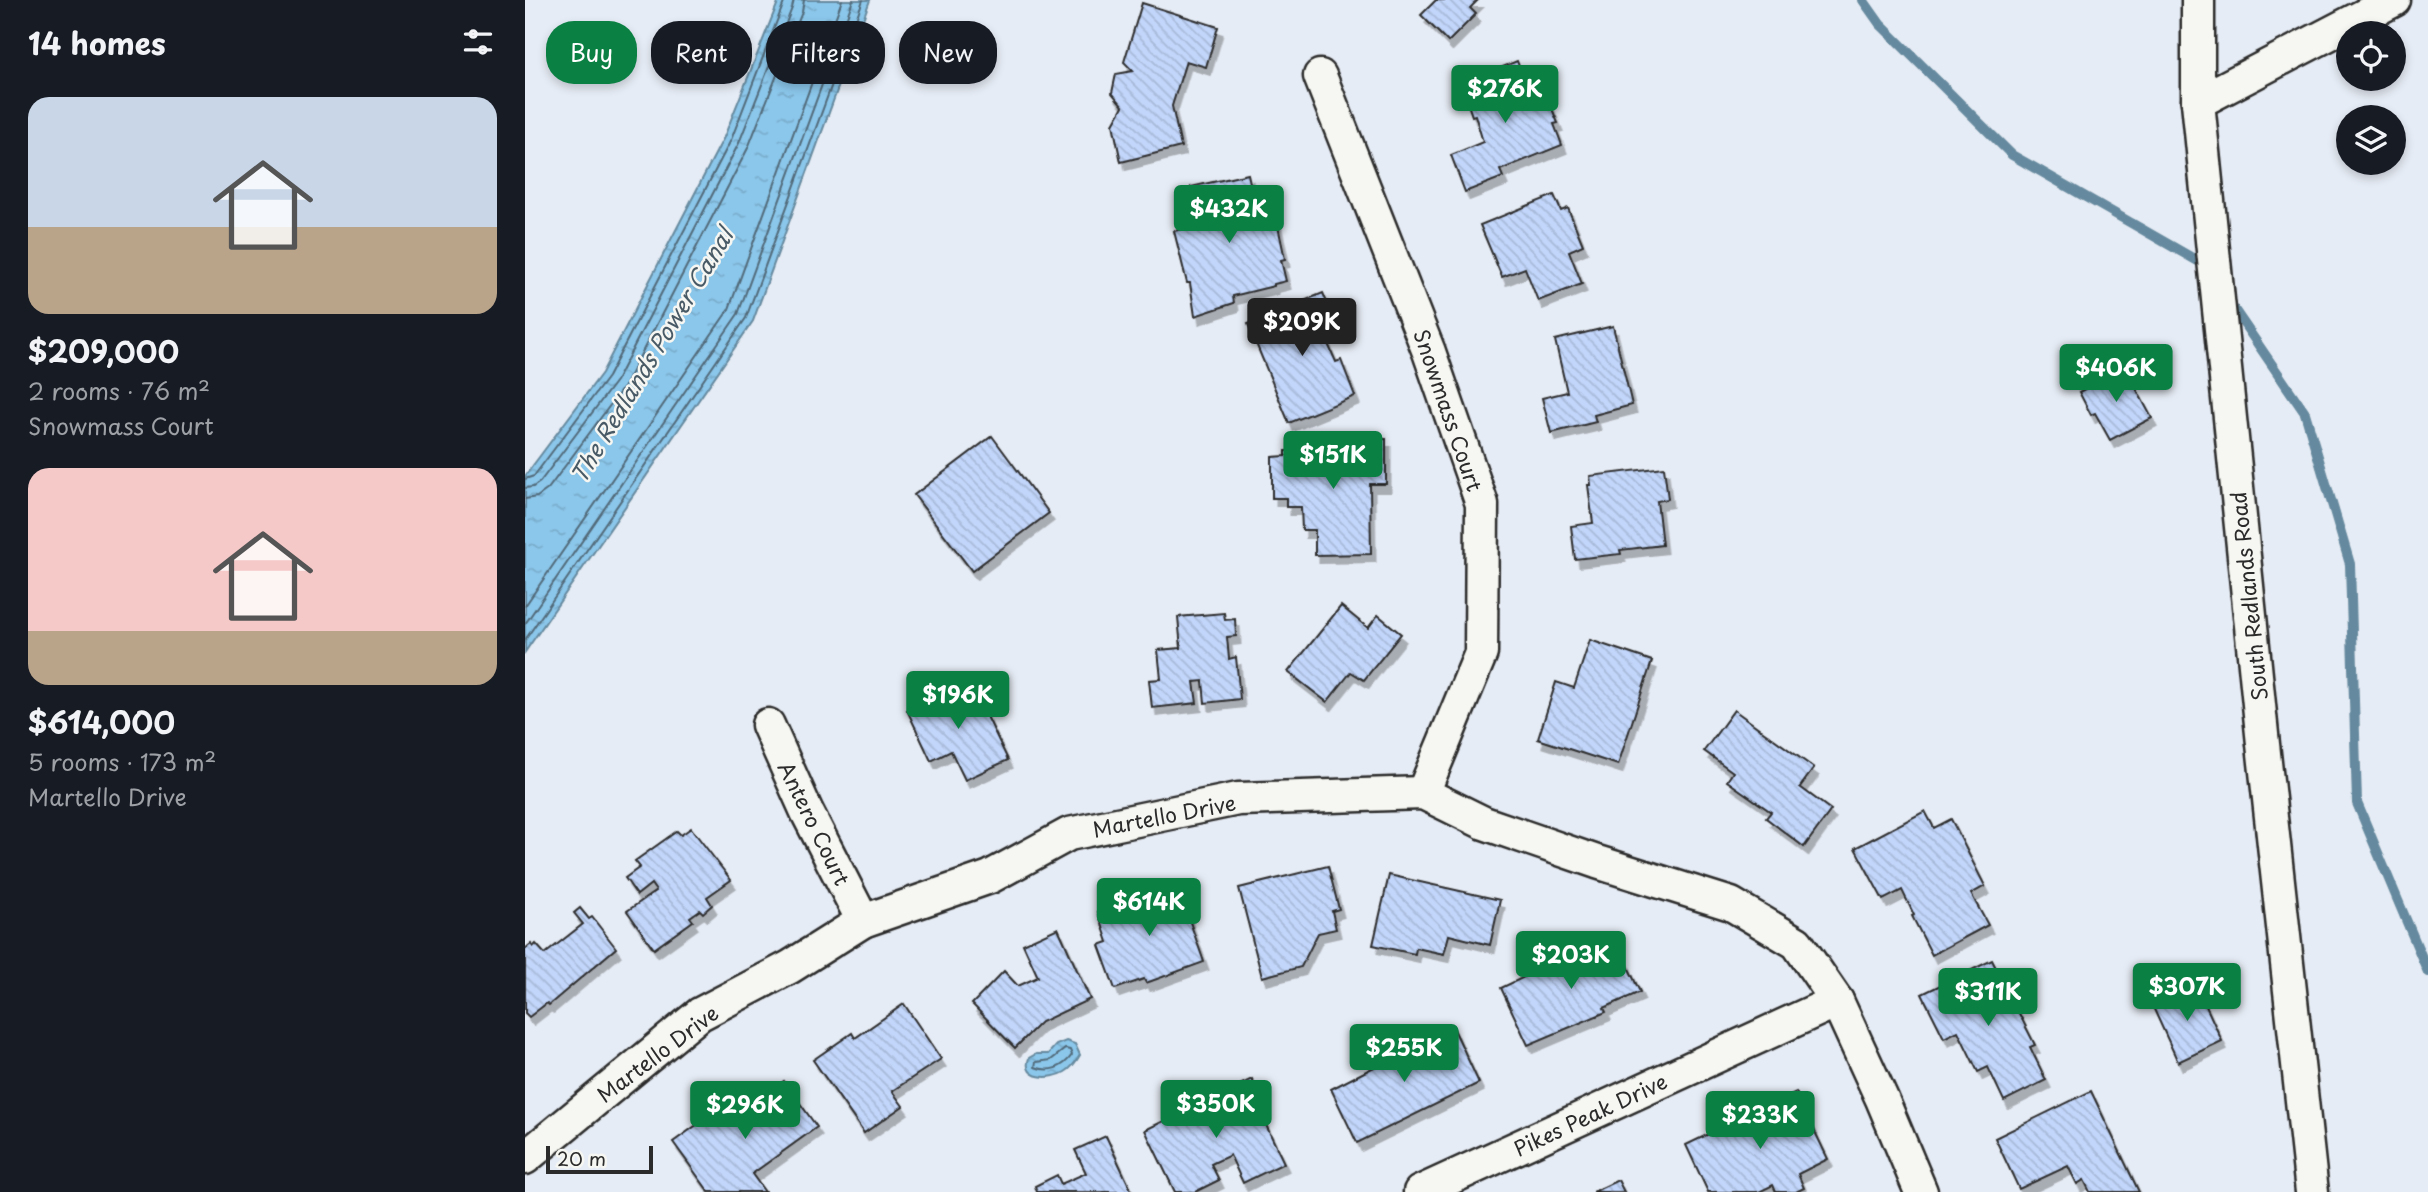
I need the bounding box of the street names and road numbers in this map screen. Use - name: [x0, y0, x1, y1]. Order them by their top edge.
- street label: Snowmass Court: [1406, 325, 1492, 495]
- street label: South Redlands Road: [2221, 490, 2275, 702]
- street label: Antero Court: [771, 755, 859, 891]
- street label: Martello Drive: [1090, 785, 1238, 845]
- street label: Martello Drive: [589, 997, 725, 1109]
- street label: Pikes Peak Drive: [1508, 1064, 1672, 1164]

